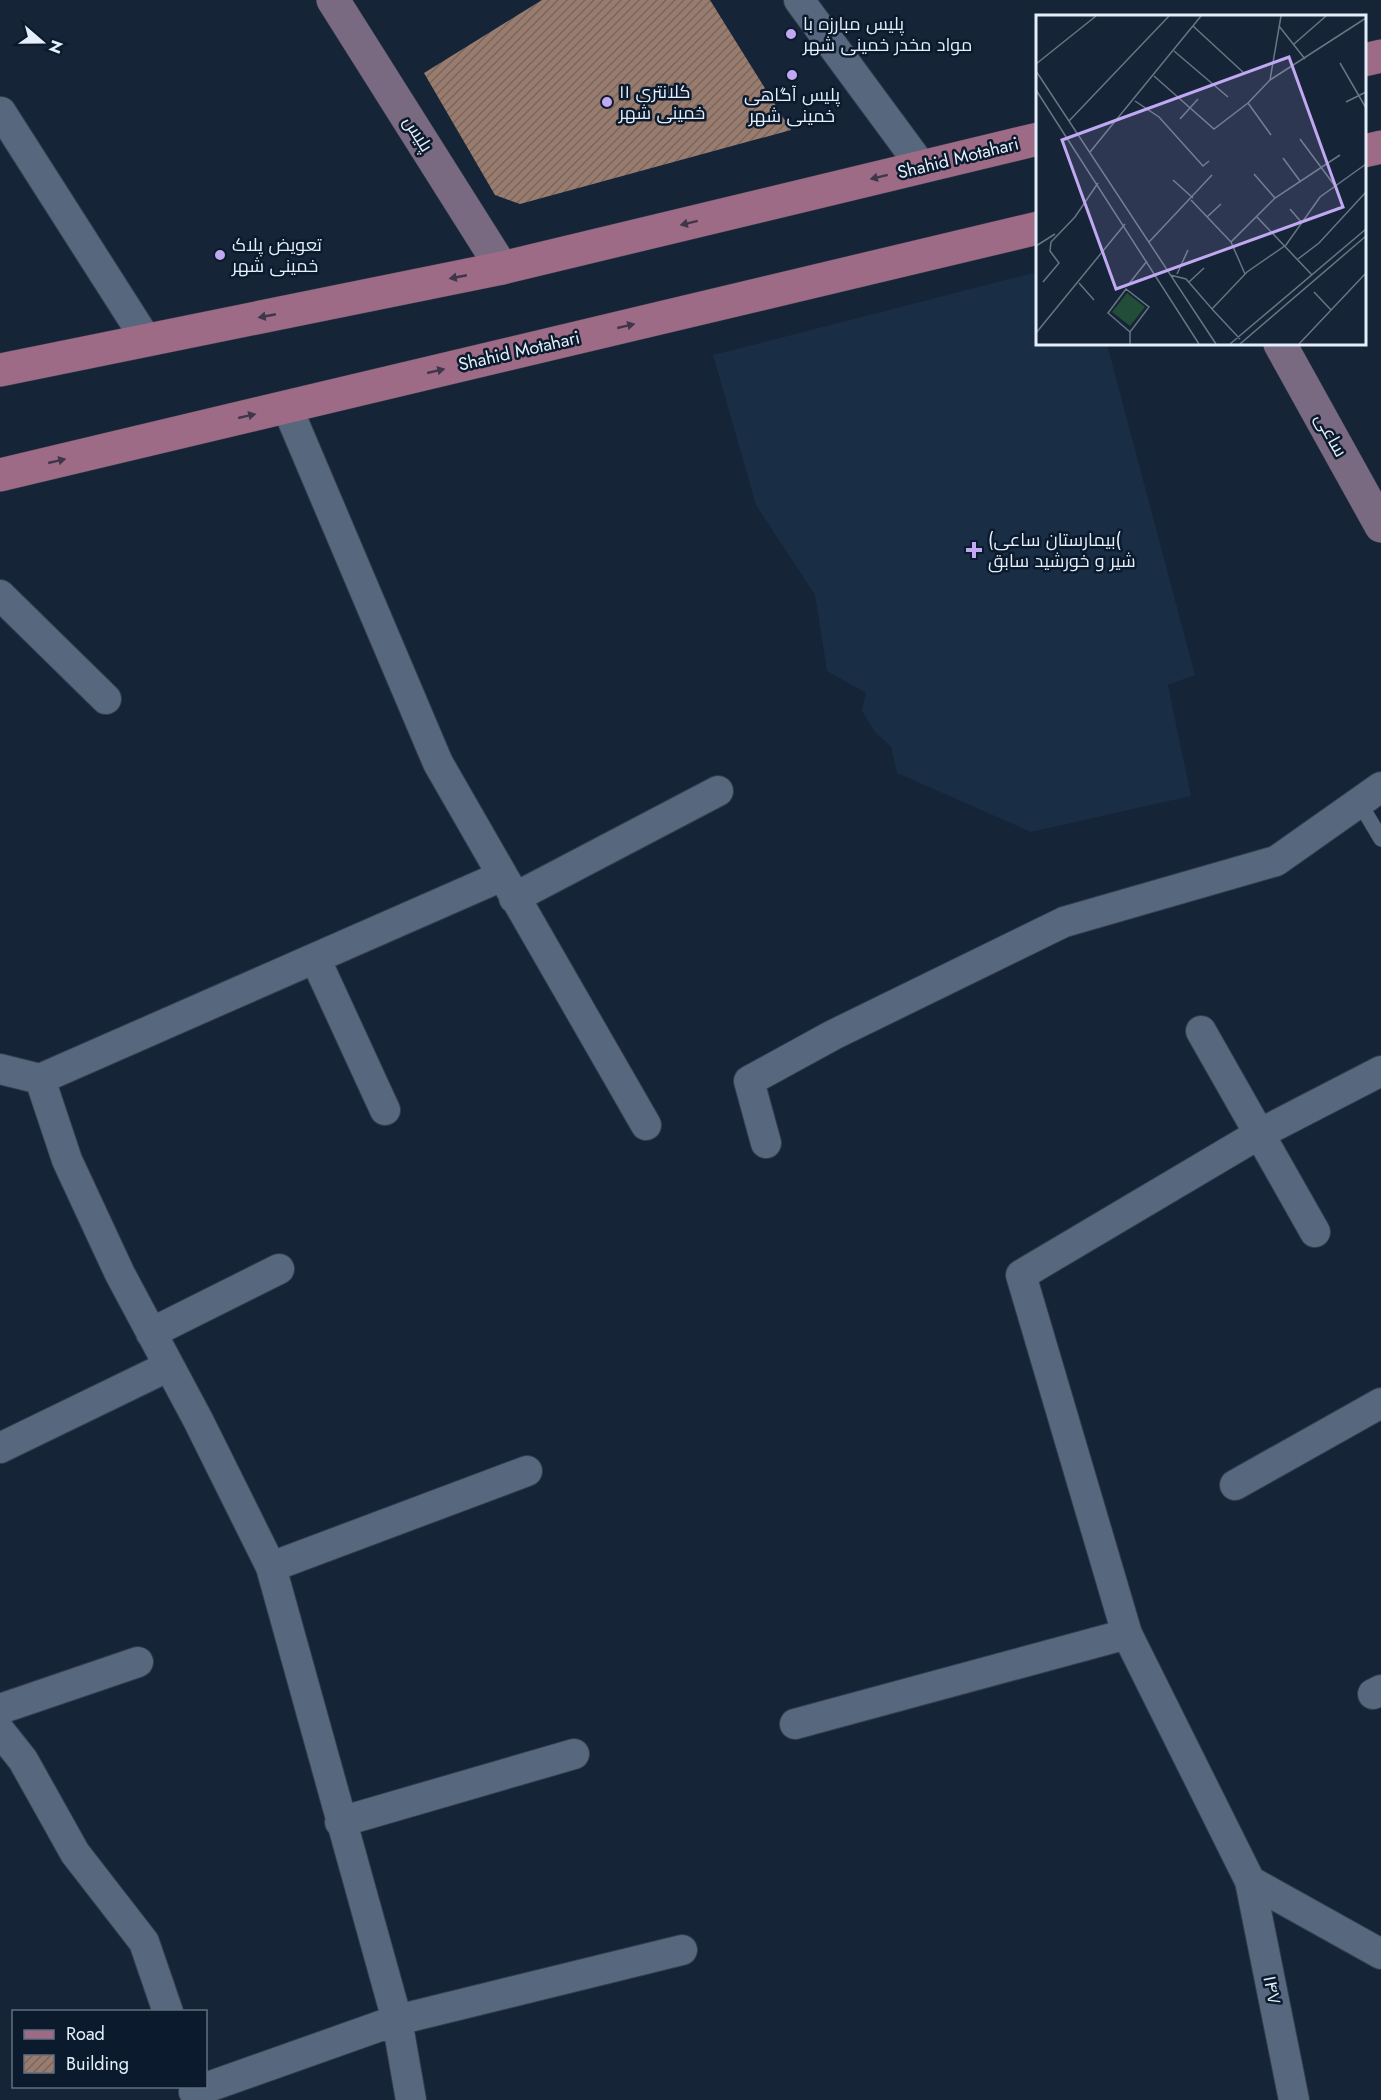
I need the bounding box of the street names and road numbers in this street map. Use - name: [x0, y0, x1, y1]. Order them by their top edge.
- street label: پلیس: [397, 111, 439, 157]
- street label: Shahid Motahari: [895, 130, 1021, 186]
- street label: Shahid Motahari: [456, 324, 582, 378]
- street label: ساعی: [1308, 408, 1354, 462]
- street label: ۱۴۷: [1256, 1973, 1288, 2007]

